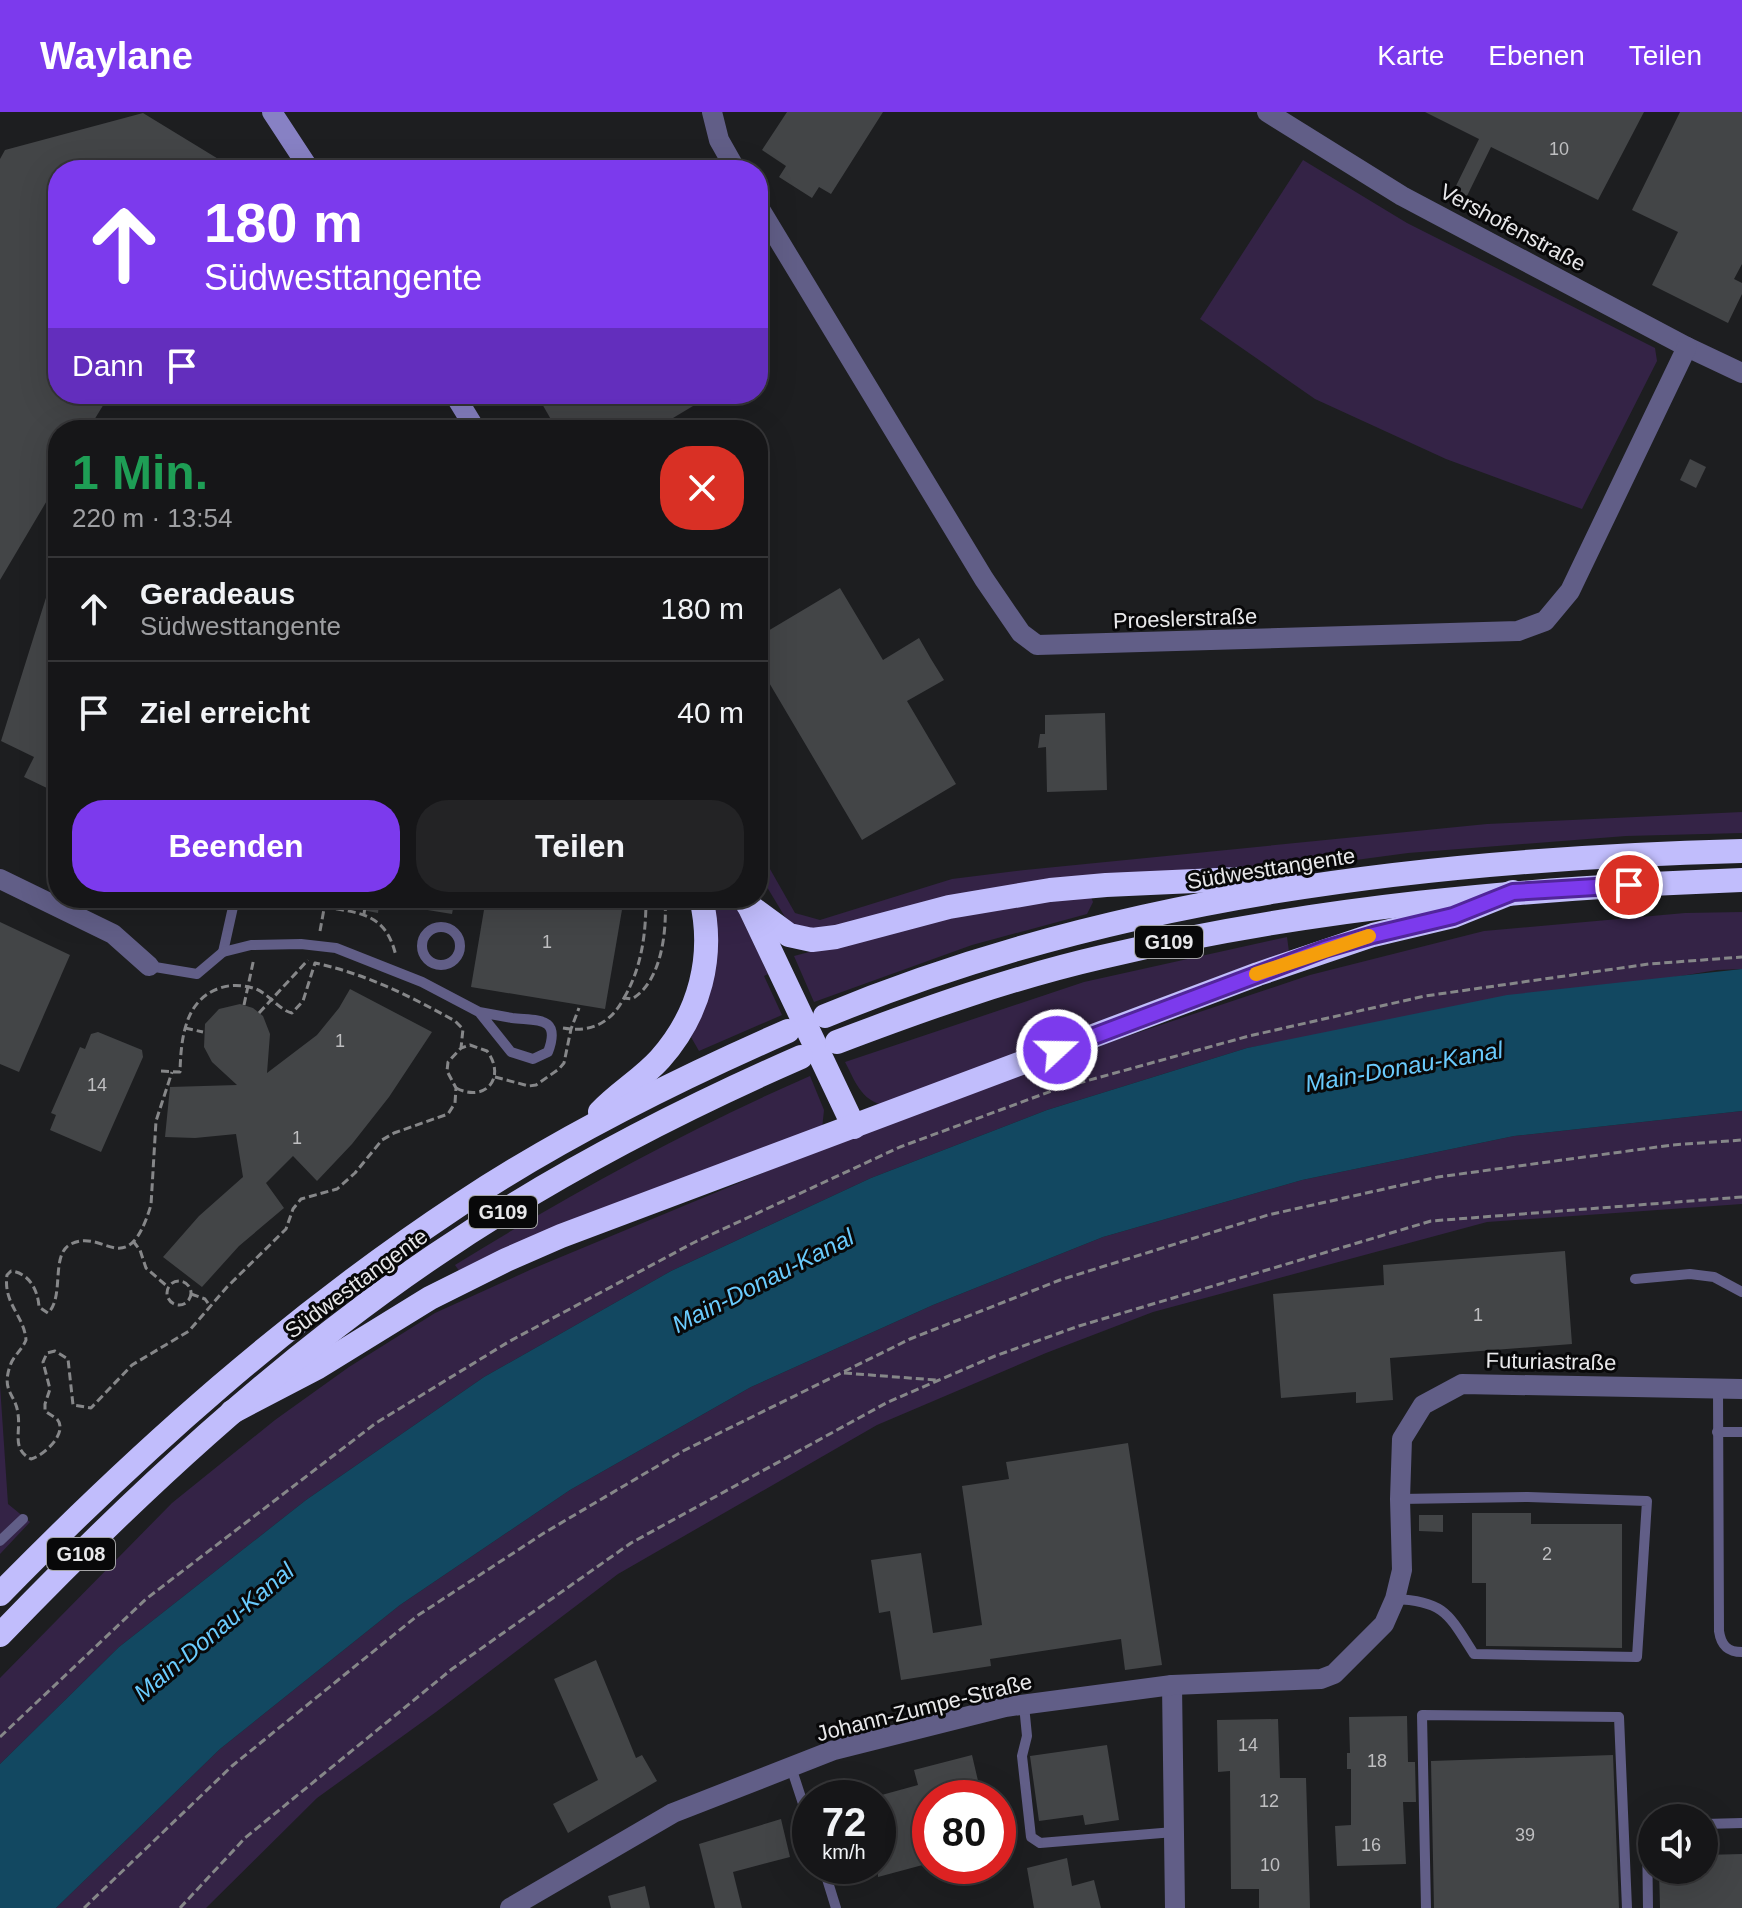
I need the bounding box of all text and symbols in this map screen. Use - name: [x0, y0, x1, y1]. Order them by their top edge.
- text: Waylane: [40, 35, 193, 77]
- text: Karte: [1377, 40, 1444, 71]
- text: Ebenen: [1488, 40, 1585, 71]
- text: Teilen: [1629, 40, 1702, 71]
- house number: 10: [1549, 139, 1569, 159]
- street label: Vershofenstraße: [1436, 179, 1590, 276]
- text: 180 m: [204, 191, 363, 254]
- icon: ahead: [72, 192, 176, 296]
- text: Südwesttangente: [204, 257, 482, 298]
- icon: arrive: [160, 344, 204, 388]
- text: Dann: [72, 349, 144, 382]
- text: 1 Min.: [72, 446, 208, 499]
- button: close: [660, 446, 744, 530]
- text: 220 m · 13:54: [72, 503, 232, 533]
- text: Geradeaus: [140, 577, 295, 610]
- icon: ahead: [72, 587, 116, 631]
- text: 180 m: [661, 592, 744, 625]
- street label: Proeslerstraße: [1112, 603, 1258, 634]
- text: Südwesttangente: [140, 611, 341, 641]
- icon: arrive: [72, 691, 116, 735]
- text: Ziel erreicht: [140, 696, 310, 729]
- text: 40 m: [677, 696, 744, 729]
- button: Beenden: [72, 800, 400, 892]
- button: Teilen: [416, 800, 744, 892]
- street label: Südwesttangente: [1185, 843, 1357, 894]
- pin: [1595, 851, 1663, 919]
- icon: arrive: [1607, 863, 1651, 907]
- road number: G109: [1135, 926, 1203, 958]
- house number: 1: [542, 932, 552, 952]
- position arrow: [1015, 1008, 1099, 1092]
- house number: 1: [335, 1031, 345, 1051]
- water label: Main-Donau-Kanal: [1303, 1036, 1505, 1097]
- house number: 14: [87, 1075, 107, 1095]
- house number: 1: [292, 1128, 302, 1148]
- road number: G109: [469, 1196, 537, 1228]
- street label: Südwesttangente: [280, 1223, 432, 1343]
- water label: Main-Donau-Kanal: [667, 1223, 859, 1338]
- house number: 1: [1473, 1305, 1483, 1325]
- street label: Futuriastraße: [1485, 1348, 1617, 1375]
- road number: G108: [47, 1538, 115, 1570]
- house number: 2: [1542, 1544, 1552, 1564]
- water label: Main-Donau-Kanal: [128, 1557, 300, 1706]
- street label: Johann-Zumpe-Straße: [814, 1669, 1035, 1746]
- house number: 14: [1238, 1735, 1258, 1755]
- house number: 18: [1367, 1751, 1387, 1771]
- speed limit sign: 80: [912, 1780, 1016, 1884]
- house number: 12: [1259, 1791, 1279, 1811]
- text: 72: [822, 1800, 866, 1844]
- map controls: [1638, 1804, 1718, 1884]
- button: sound: [1638, 1804, 1718, 1884]
- house number: 39: [1515, 1825, 1535, 1845]
- house number: 16: [1361, 1835, 1381, 1855]
- text: km/h: [822, 1841, 866, 1863]
- house number: 10: [1260, 1855, 1280, 1875]

